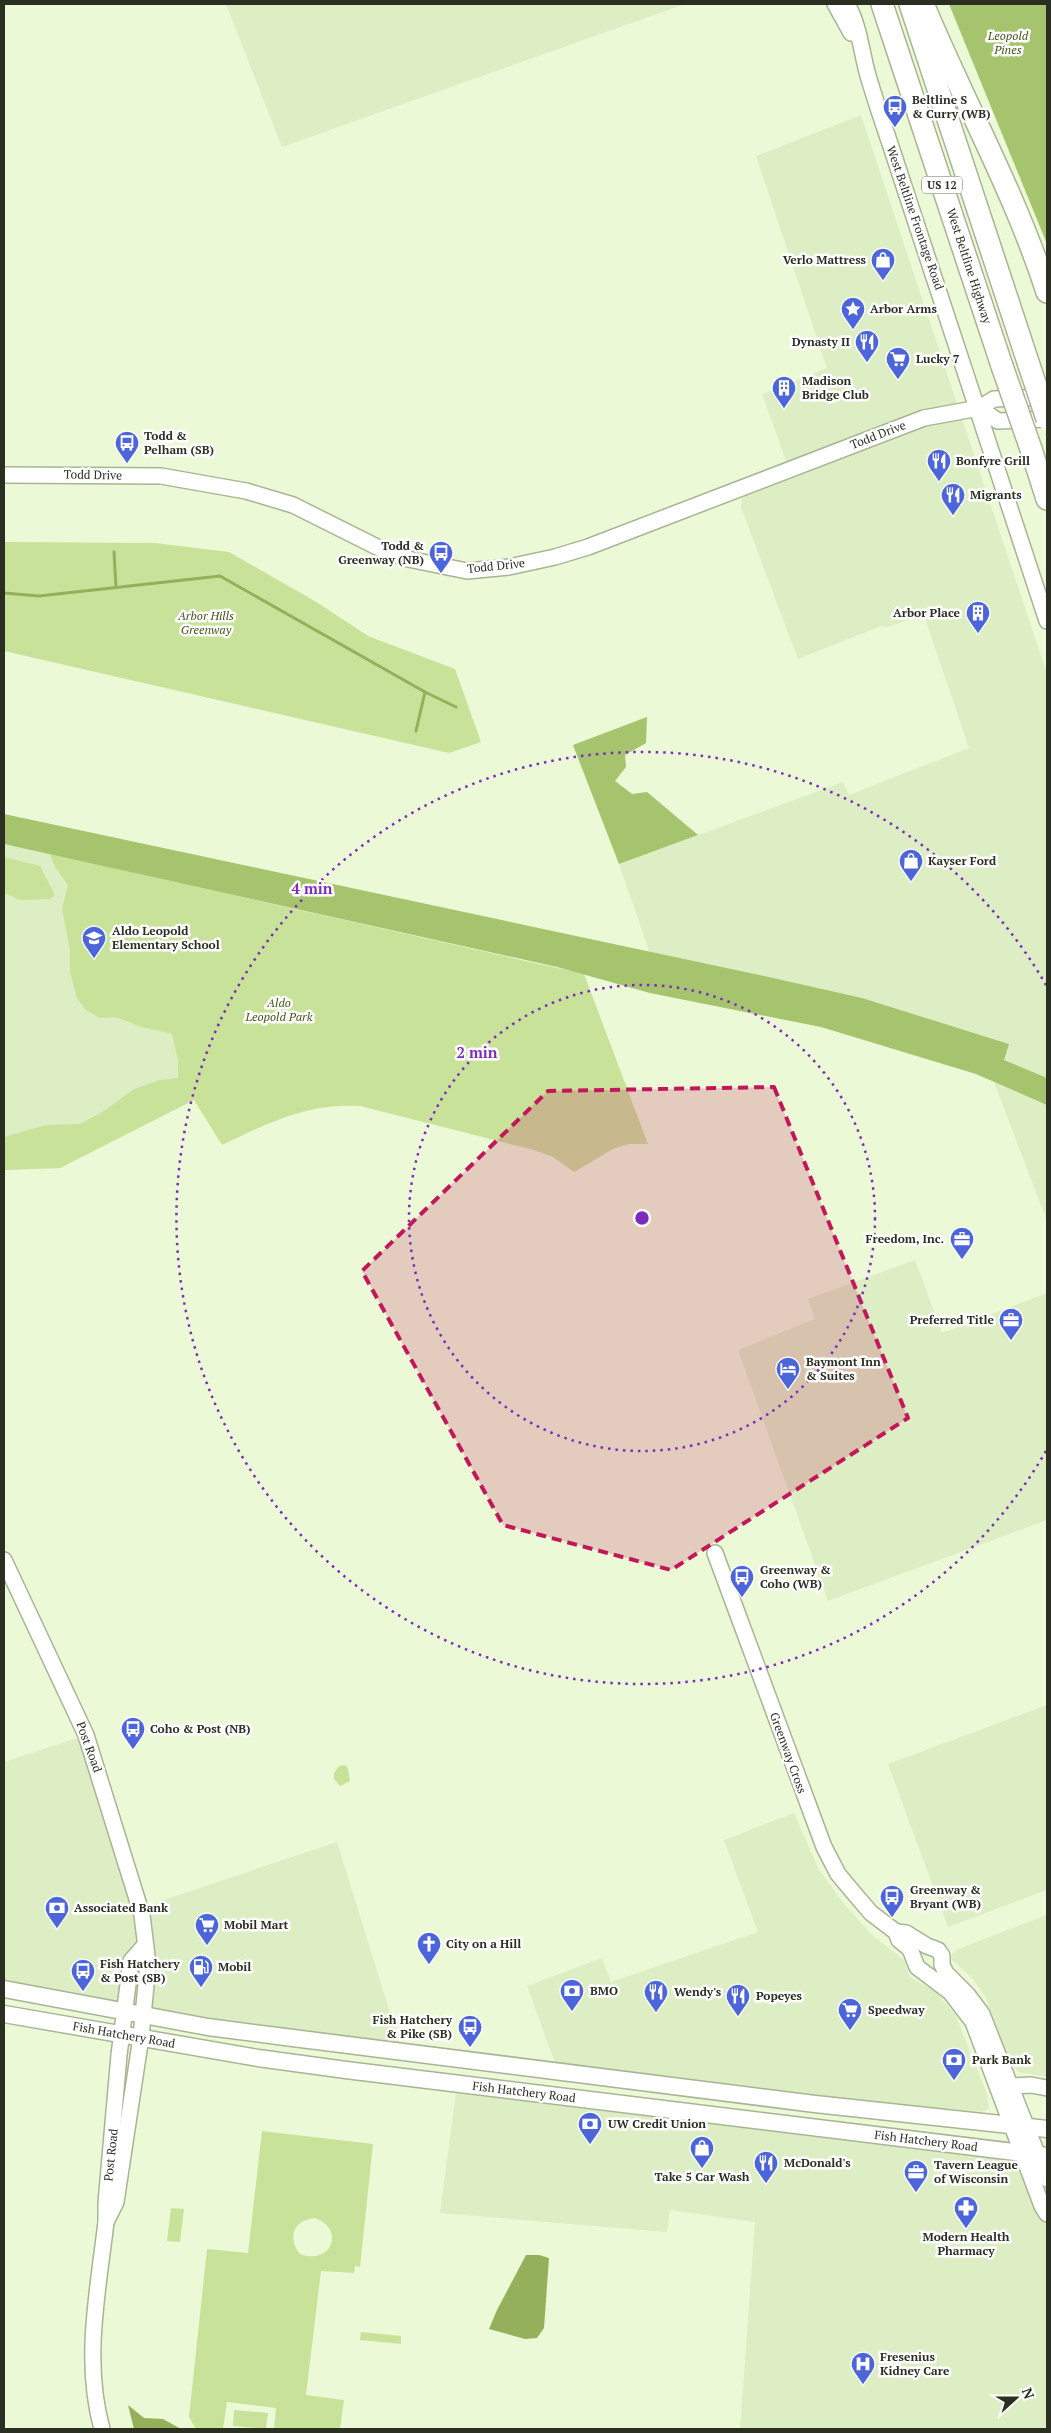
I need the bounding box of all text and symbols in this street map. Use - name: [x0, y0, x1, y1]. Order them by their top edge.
- park label: Leopold Pines: [987, 28, 1029, 57]
- place label: Beltline S & Curry (WB): [912, 92, 991, 121]
- bus stop icon: Beltline S & Curry (WB): [882, 94, 908, 128]
- street label: West Beltline Frontage Road: [884, 144, 947, 292]
- road number: US 12: [922, 176, 962, 194]
- street label: West Beltline Highway: [944, 206, 995, 326]
- shop icon: Verlo Mattress: [870, 247, 896, 281]
- place label: Verlo Mattress: [783, 252, 867, 267]
- place icon: Arbor Arms: [840, 296, 866, 330]
- place label: Arbor Arms: [870, 301, 937, 316]
- restaurant icon: Dynasty II: [854, 329, 880, 363]
- place label: Dynasty II: [792, 334, 851, 349]
- supermarket icon: Lucky 7: [885, 346, 911, 380]
- place label: Lucky 7: [916, 351, 960, 366]
- place label: Madison Bridge Club: [802, 373, 869, 402]
- building icon: Madison Bridge Club: [771, 375, 797, 409]
- street label: Todd Drive: [848, 417, 908, 452]
- place label: Todd & Pelham (SB): [144, 428, 214, 457]
- bus stop icon: Todd & Pelham (SB): [114, 430, 140, 464]
- restaurant icon: Bonfyre Grill: [926, 448, 952, 482]
- place label: Bonfyre Grill: [956, 453, 1030, 468]
- street label: Todd Drive: [64, 466, 122, 483]
- restaurant icon: Migrants: [940, 482, 966, 516]
- place label: Migrants: [970, 487, 1022, 502]
- place label: Todd & Greenway (NB): [338, 538, 424, 567]
- bus stop icon: Todd & Greenway (NB): [428, 540, 454, 574]
- street label: Todd Drive: [466, 555, 526, 576]
- building icon: Arbor Place: [965, 600, 991, 634]
- place label: Arbor Place: [893, 605, 961, 620]
- park label: Arbor Hills Greenway: [177, 608, 234, 637]
- shop icon: Kayser Ford: [898, 848, 924, 882]
- place label: Kayser Ford: [928, 853, 997, 868]
- text: 4 min: [291, 878, 333, 898]
- place label: Aldo Leopold Elementary School: [112, 923, 220, 952]
- school or university icon: Aldo Leopold Elementary School: [81, 925, 107, 959]
- park label: Aldo Leopold Park: [245, 995, 313, 1024]
- text: 2 min: [456, 1042, 498, 1062]
- centre of rings: [633, 1209, 651, 1227]
- office icon: Freedom, Inc.: [949, 1226, 975, 1260]
- place label: Freedom, Inc.: [866, 1231, 944, 1246]
- office icon: Preferred Title: [998, 1307, 1024, 1341]
- place label: Preferred Title: [910, 1312, 995, 1327]
- place label: Baymont Inn & Suites: [806, 1354, 881, 1383]
- hotel icon: Baymont Inn & Suites: [775, 1356, 801, 1390]
- place label: Greenway & Coho (WB): [760, 1562, 831, 1591]
- bus stop icon: Greenway & Coho (WB): [729, 1564, 755, 1598]
- street label: Greenway Cross: [767, 1710, 810, 1795]
- bus stop icon: Coho & Post (NB): [120, 1716, 146, 1750]
- street label: Post Road: [73, 1719, 106, 1775]
- place label: Coho & Post (NB): [150, 1721, 251, 1736]
- place label: Greenway & Bryant (WB): [910, 1882, 981, 1911]
- bus stop icon: Greenway & Bryant (WB): [879, 1884, 905, 1918]
- bank icon: Associated Bank: [44, 1895, 70, 1929]
- place label: Associated Bank: [74, 1900, 168, 1915]
- supermarket icon: Mobil Mart: [194, 1912, 220, 1946]
- place label: Mobil Mart: [224, 1917, 289, 1932]
- church icon: City on a Hill: [416, 1931, 442, 1965]
- place label: City on a Hill: [446, 1936, 521, 1951]
- fuel station icon: Mobil: [188, 1954, 214, 1988]
- place label: Fish Hatchery & Post (SB): [100, 1956, 180, 1985]
- bus stop icon: Fish Hatchery & Post (SB): [70, 1958, 96, 1992]
- place label: Mobil: [218, 1959, 251, 1974]
- bank icon: BMO: [559, 1978, 585, 2012]
- restaurant icon: Wendy's: [643, 1979, 669, 2013]
- place label: BMO: [590, 1983, 618, 1998]
- restaurant icon: Popeyes: [725, 1983, 751, 2017]
- place label: Wendy's: [674, 1984, 722, 1999]
- place label: Popeyes: [756, 1988, 803, 2003]
- supermarket icon: Speedway: [837, 1997, 863, 2031]
- place label: Speedway: [868, 2002, 925, 2017]
- place label: Fish Hatchery & Pike (SB): [373, 2012, 453, 2041]
- bus stop icon: Fish Hatchery & Pike (SB): [457, 2014, 483, 2048]
- street label: Fish Hatchery Road: [72, 2018, 177, 2051]
- bank icon: Park Bank: [941, 2047, 967, 2081]
- place label: Park Bank: [972, 2052, 1031, 2067]
- street label: Fish Hatchery Road: [472, 2078, 577, 2105]
- bank icon: UW Credit Union: [577, 2111, 603, 2145]
- place label: UW Credit Union: [608, 2116, 706, 2131]
- street label: Fish Hatchery Road: [874, 2127, 979, 2154]
- street label: Post Road: [100, 2128, 121, 2182]
- shop icon: Take 5 Car Wash: [689, 2135, 715, 2169]
- restaurant icon: McDonald's: [753, 2150, 779, 2184]
- place label: McDonald's: [784, 2155, 851, 2170]
- place label: Tavern League of Wisconsin: [934, 2157, 1019, 2186]
- office icon: Tavern League of Wisconsin: [903, 2159, 929, 2193]
- place label: Take 5 Car Wash: [654, 2169, 750, 2184]
- pharmacy icon: Modern Health Pharmacy: [953, 2195, 979, 2229]
- place label: Modern Health Pharmacy: [923, 2229, 1010, 2258]
- place label: Fresenius Kidney Care: [880, 2349, 950, 2378]
- hospital icon: Fresenius Kidney Care: [850, 2351, 876, 2385]
- north arrow: [991, 2373, 1041, 2423]
- text: N: [1018, 2385, 1040, 2402]

